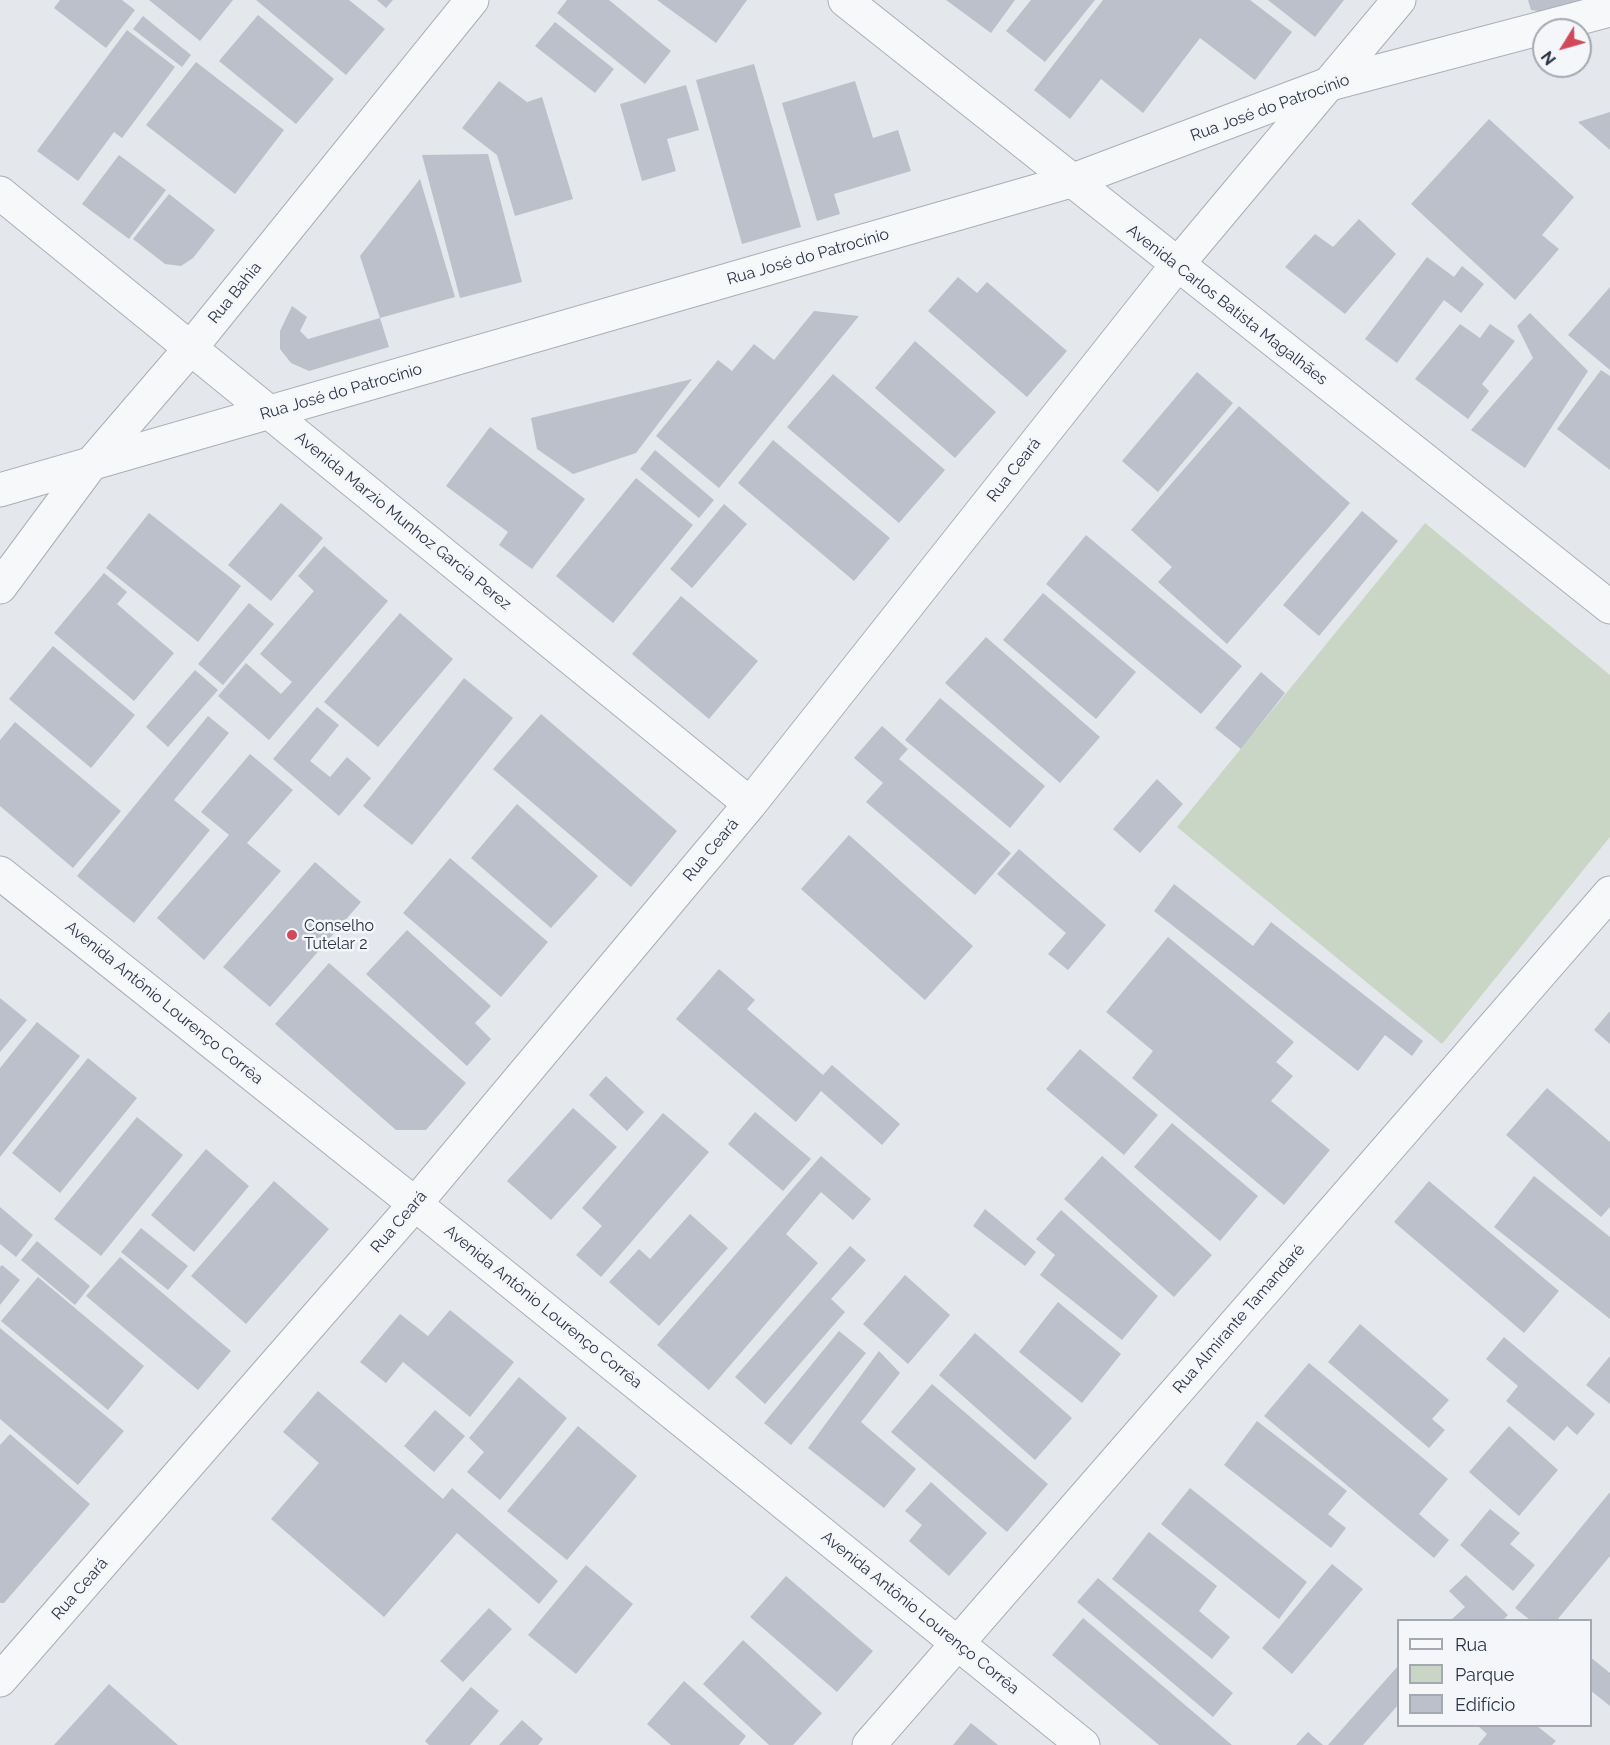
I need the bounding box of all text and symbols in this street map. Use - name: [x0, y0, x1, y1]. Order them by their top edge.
- north arrow: [1532, 18, 1592, 78]
- text: N: [1538, 47, 1560, 69]
- street label: Rua José do Patrocínio: [1188, 70, 1352, 146]
- street label: Avenida Carlos Batista Magalhães: [1123, 221, 1331, 389]
- street label: Rua José do Patrocínio: [725, 225, 891, 289]
- street label: Rua Bahia: [204, 258, 266, 328]
- street label: Rua José do Patrocínio: [258, 360, 424, 424]
- street label: Avenida Marzio Munhoz Garcia Perez: [291, 428, 515, 614]
- street label: Rua Ceará: [983, 434, 1045, 506]
- street label: Rua Ceará: [679, 815, 743, 885]
- place label: Conselho Tutelar 2: [304, 916, 374, 954]
- street label: Avenida Antônio Lourenço Corrêa: [61, 917, 267, 1089]
- marker: Conselho Tutelar 2: [285, 928, 299, 942]
- street label: Rua Ceará: [367, 1187, 431, 1257]
- street label: Avenida Antônio Lourenço Corrêa: [440, 1221, 646, 1393]
- street label: Rua Almirante Tamandaré: [1169, 1241, 1309, 1397]
- street label: Avenida Antônio Lourenço Corrêa: [817, 1527, 1023, 1699]
- street label: Rua Ceará: [48, 1554, 112, 1624]
- legend: [1397, 1619, 1592, 1727]
- text: Rua: [1455, 1634, 1487, 1655]
- text: Parque: [1455, 1664, 1514, 1685]
- text: Edifício: [1455, 1694, 1515, 1715]

